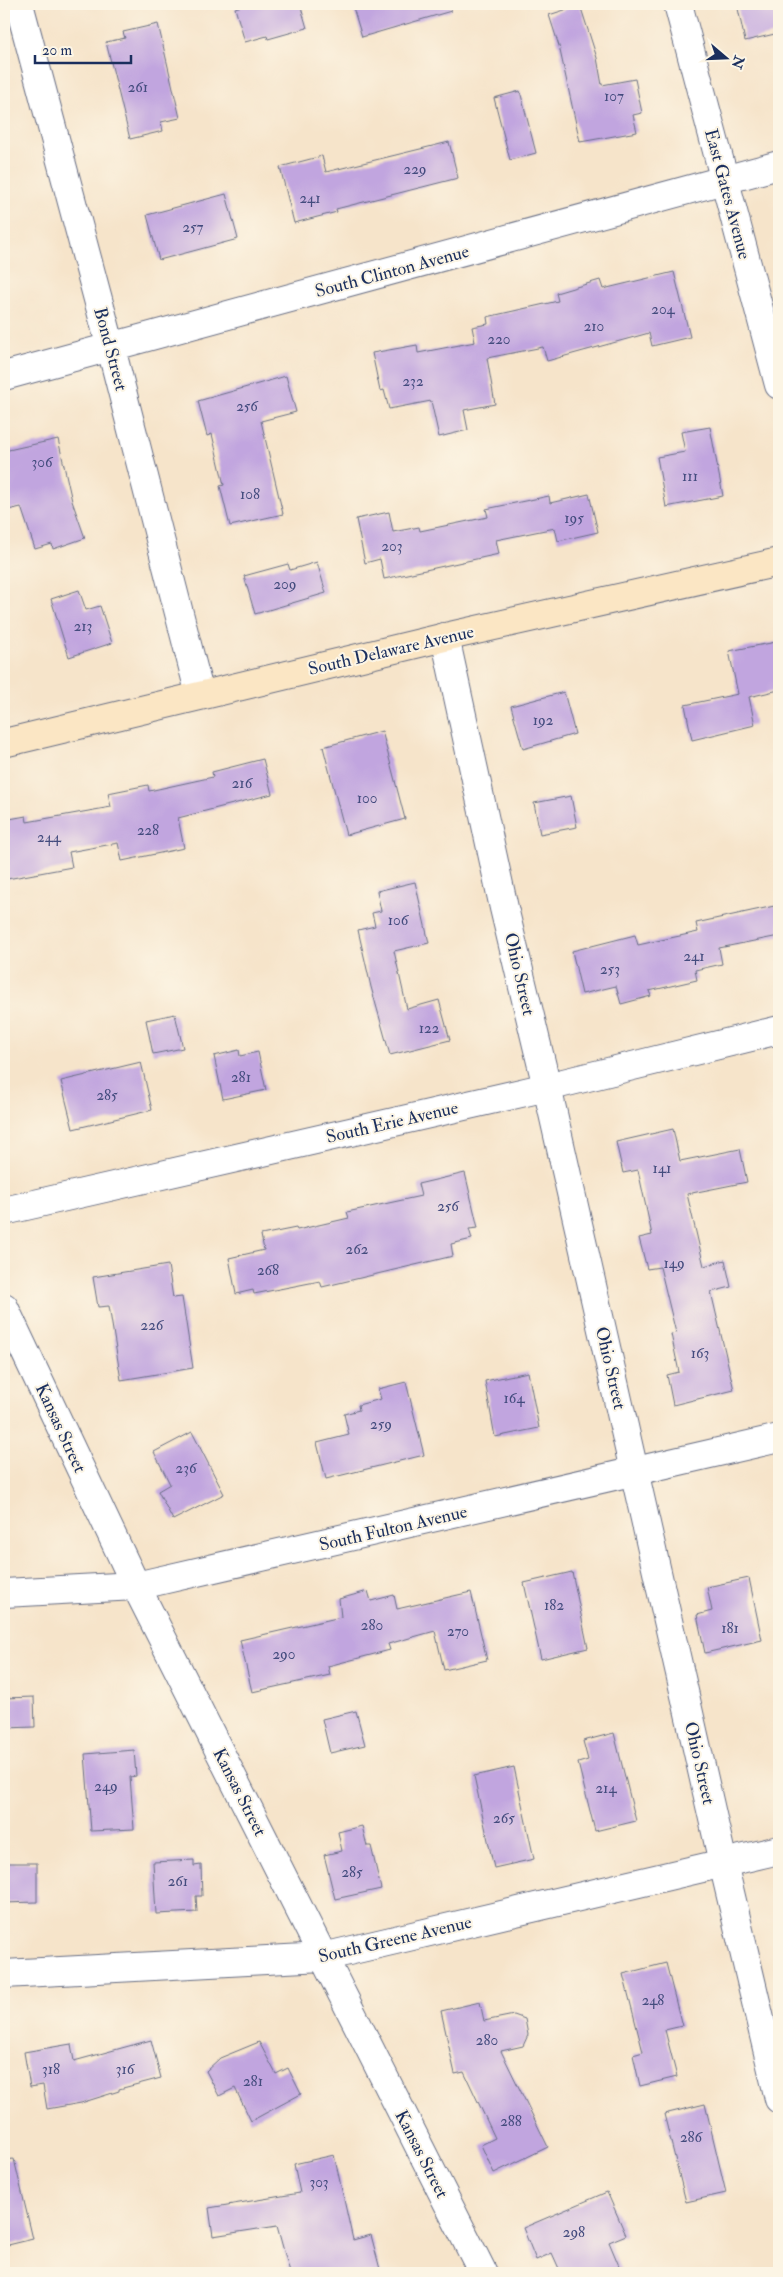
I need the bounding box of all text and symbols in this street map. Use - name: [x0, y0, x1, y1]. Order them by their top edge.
- scale bar: [35, 32, 131, 64]
- north arrow: [700, 32, 750, 82]
- text: 20 m: [42, 41, 72, 60]
- text: N: [728, 52, 748, 71]
- house number: 261: [128, 78, 148, 97]
- house number: 107: [604, 87, 624, 106]
- street label: East Gates Avenue: [699, 126, 756, 262]
- house number: 229: [404, 160, 426, 179]
- house number: 241: [299, 189, 321, 208]
- house number: 257: [182, 218, 204, 237]
- street label: South Clinton Avenue: [313, 240, 472, 303]
- house number: 204: [651, 300, 676, 319]
- street label: Bond Street: [88, 305, 133, 394]
- house number: 210: [584, 317, 604, 336]
- house number: 220: [488, 330, 510, 349]
- house number: 232: [403, 372, 424, 391]
- house number: 256: [236, 397, 259, 416]
- house number: 306: [31, 453, 54, 472]
- house number: 111: [682, 467, 698, 486]
- house number: 108: [240, 485, 260, 504]
- house number: 195: [564, 509, 584, 528]
- house number: 203: [381, 537, 403, 556]
- house number: 209: [274, 575, 296, 594]
- house number: 213: [74, 617, 92, 636]
- street label: South Delaware Avenue: [306, 620, 477, 681]
- house number: 192: [533, 711, 554, 730]
- house number: 216: [232, 774, 254, 793]
- house number: 100: [357, 789, 377, 808]
- house number: 228: [137, 821, 159, 840]
- house number: 244: [37, 828, 62, 847]
- house number: 106: [388, 911, 410, 930]
- street label: Ohio Street: [499, 930, 540, 1018]
- house number: 241: [683, 947, 705, 966]
- house number: 253: [600, 960, 620, 979]
- house number: 122: [419, 1019, 440, 1038]
- house number: 281: [231, 1068, 251, 1087]
- house number: 285: [96, 1086, 118, 1105]
- street label: South Erie Avenue: [324, 1096, 461, 1149]
- house number: 141: [653, 1159, 671, 1178]
- house number: 256: [437, 1197, 460, 1216]
- house number: 262: [346, 1240, 369, 1259]
- house number: 149: [663, 1254, 685, 1273]
- house number: 268: [257, 1261, 279, 1280]
- house number: 226: [141, 1316, 165, 1335]
- street label: Ohio Street: [590, 1324, 631, 1412]
- house number: 163: [691, 1344, 709, 1363]
- street label: Kansas Street: [30, 1380, 91, 1477]
- house number: 164: [504, 1389, 525, 1408]
- house number: 259: [370, 1415, 392, 1434]
- house number: 236: [176, 1459, 198, 1478]
- street label: South Fulton Avenue: [317, 1500, 470, 1557]
- house number: 182: [544, 1596, 564, 1615]
- house number: 280: [361, 1616, 383, 1635]
- house number: 181: [721, 1619, 739, 1638]
- house number: 270: [447, 1622, 469, 1641]
- house number: 290: [273, 1645, 295, 1664]
- street label: Ohio Street: [679, 1719, 720, 1807]
- street label: Kansas Street: [207, 1744, 272, 1840]
- house number: 249: [94, 1777, 118, 1796]
- house number: 214: [595, 1779, 617, 1798]
- house number: 265: [493, 1809, 515, 1828]
- house number: 285: [341, 1863, 363, 1882]
- house number: 261: [168, 1872, 188, 1891]
- street label: South Greene Avenue: [316, 1911, 474, 1968]
- house number: 248: [642, 1991, 664, 2010]
- house number: 280: [476, 2031, 498, 2050]
- house number: 318: [42, 2060, 60, 2079]
- house number: 316: [116, 2060, 136, 2079]
- house number: 281: [243, 2072, 263, 2091]
- street label: Kansas Street: [389, 2106, 454, 2202]
- house number: 288: [500, 2112, 522, 2131]
- house number: 286: [680, 2128, 704, 2147]
- house number: 303: [309, 2173, 329, 2192]
- house number: 298: [563, 2223, 585, 2242]

